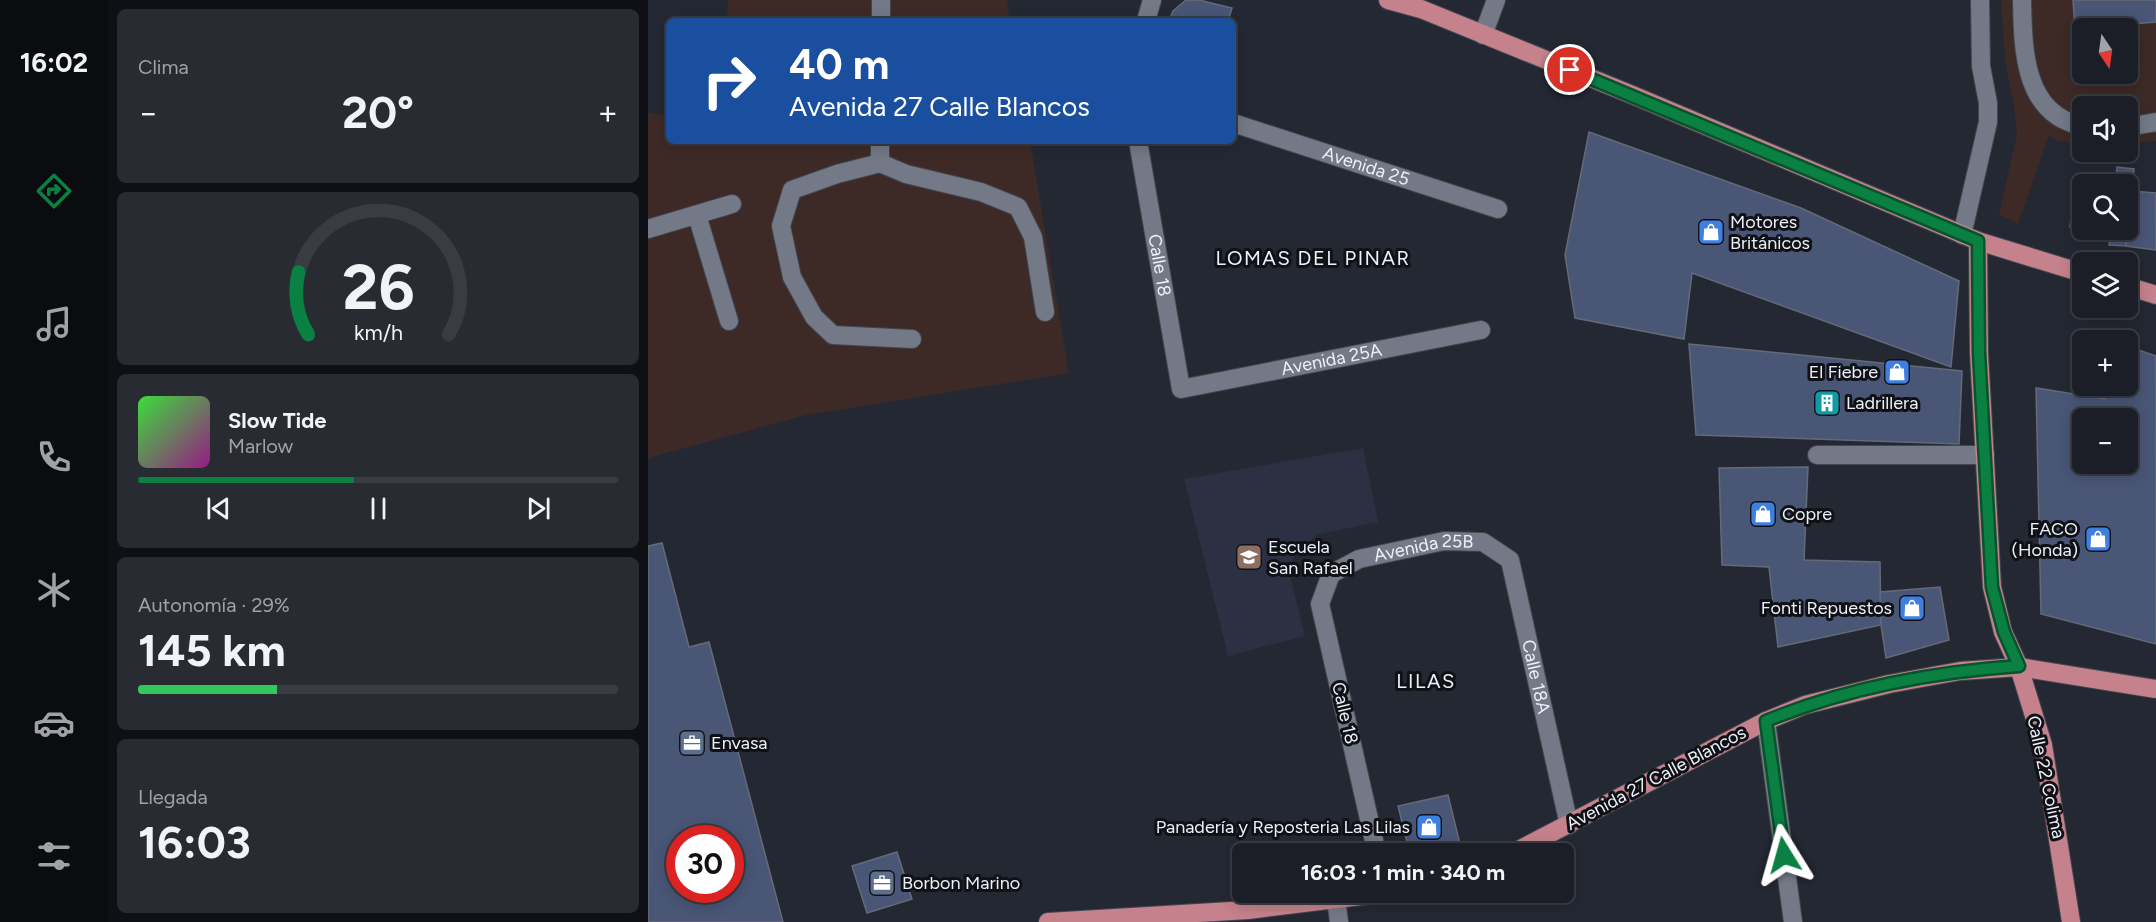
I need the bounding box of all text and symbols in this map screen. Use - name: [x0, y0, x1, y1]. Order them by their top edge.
- north arrow: [2072, 18, 2138, 84]
- map controls: [2072, 18, 2138, 474]
- text: 40 m: [789, 39, 889, 90]
- icon: right: [690, 42, 768, 120]
- pin: [1544, 44, 1595, 95]
- text: 16:02: [20, 46, 88, 79]
- icon: arrive: [1553, 53, 1586, 86]
- text: Clima: [138, 55, 189, 79]
- text: 20°: [342, 85, 414, 139]
- text: Avenida 27 Calle Blancos: [789, 90, 1090, 123]
- text: −: [138, 93, 159, 132]
- text: +: [597, 93, 618, 132]
- button: sound: [2072, 96, 2138, 162]
- street label: Avenida 25: [1320, 142, 1412, 191]
- icon: directions: [33, 170, 75, 212]
- button: search: [2072, 174, 2138, 240]
- place label: Motores Británicos: [1730, 211, 1810, 254]
- shop icon: Motores Británicos: [1696, 217, 1726, 247]
- street label: Calle 18: [1143, 232, 1176, 298]
- district label: LOMAS DEL PINAR: [1215, 246, 1411, 270]
- text: 26: [342, 251, 414, 326]
- button: layers: [2072, 252, 2138, 318]
- icon: music: [33, 303, 75, 345]
- text: km/h: [354, 321, 402, 346]
- button: +: [2072, 330, 2138, 396]
- street label: Avenida 25A: [1279, 339, 1384, 380]
- shop icon: El Fiebre: [1882, 357, 1912, 387]
- place label: El Fiebre: [1809, 361, 1878, 383]
- building icon: Ladrillera: [1812, 388, 1842, 418]
- place label: Ladrillera: [1846, 392, 1918, 414]
- text: Slow Tide: [228, 407, 327, 434]
- button: −: [2072, 408, 2138, 474]
- text: Marlow: [228, 434, 293, 458]
- icon: phone: [33, 436, 75, 478]
- icon: previous: [202, 492, 235, 525]
- icon: pause: [362, 492, 395, 525]
- icon: next: [522, 492, 555, 525]
- shop icon: Copre: [1748, 499, 1778, 529]
- place label: Copre: [1782, 503, 1832, 525]
- place label: FACO (Honda): [2012, 518, 2078, 561]
- shop icon: FACO (Honda): [2083, 524, 2113, 554]
- street label: Avenida 25B: [1372, 530, 1474, 567]
- place label: Escuela San Rafael: [1268, 536, 1353, 579]
- school or university icon: Escuela San Rafael: [1234, 542, 1264, 572]
- icon: climate: [33, 569, 75, 611]
- text: Autonomía · 29%: [138, 593, 290, 617]
- shop icon: Fonti Repuestos: [1897, 593, 1927, 623]
- place label: Fonti Repuestos: [1761, 597, 1892, 619]
- text: 145 km: [138, 623, 286, 677]
- street label: Calle 18A: [1517, 638, 1555, 716]
- district label: LILAS: [1396, 669, 1456, 693]
- street label: Calle 18: [1327, 680, 1363, 746]
- icon: car: [33, 702, 75, 744]
- street label: Calle 22 Colima: [2022, 714, 2070, 840]
- street label: Avenida 27 Calle Blancos: [1562, 721, 1750, 835]
- office icon: Envasa: [677, 728, 707, 758]
- place label: Envasa: [711, 732, 767, 754]
- text: Llegada: [138, 785, 208, 809]
- shop icon: Panadería y Reposteria Las Lilas: [1414, 812, 1444, 842]
- text: 16:03: [138, 815, 251, 869]
- place label: Panadería y Reposteria Las Lilas: [1156, 816, 1410, 838]
- position arrow: [1752, 823, 1816, 887]
- speed limit sign: 30: [666, 825, 744, 903]
- icon: filters: [33, 835, 75, 877]
- text: 16:03 · 1 min · 340 m: [1301, 859, 1505, 886]
- office icon: Borbon Marino: [867, 868, 897, 898]
- place label: Borbon Marino: [902, 872, 1020, 894]

